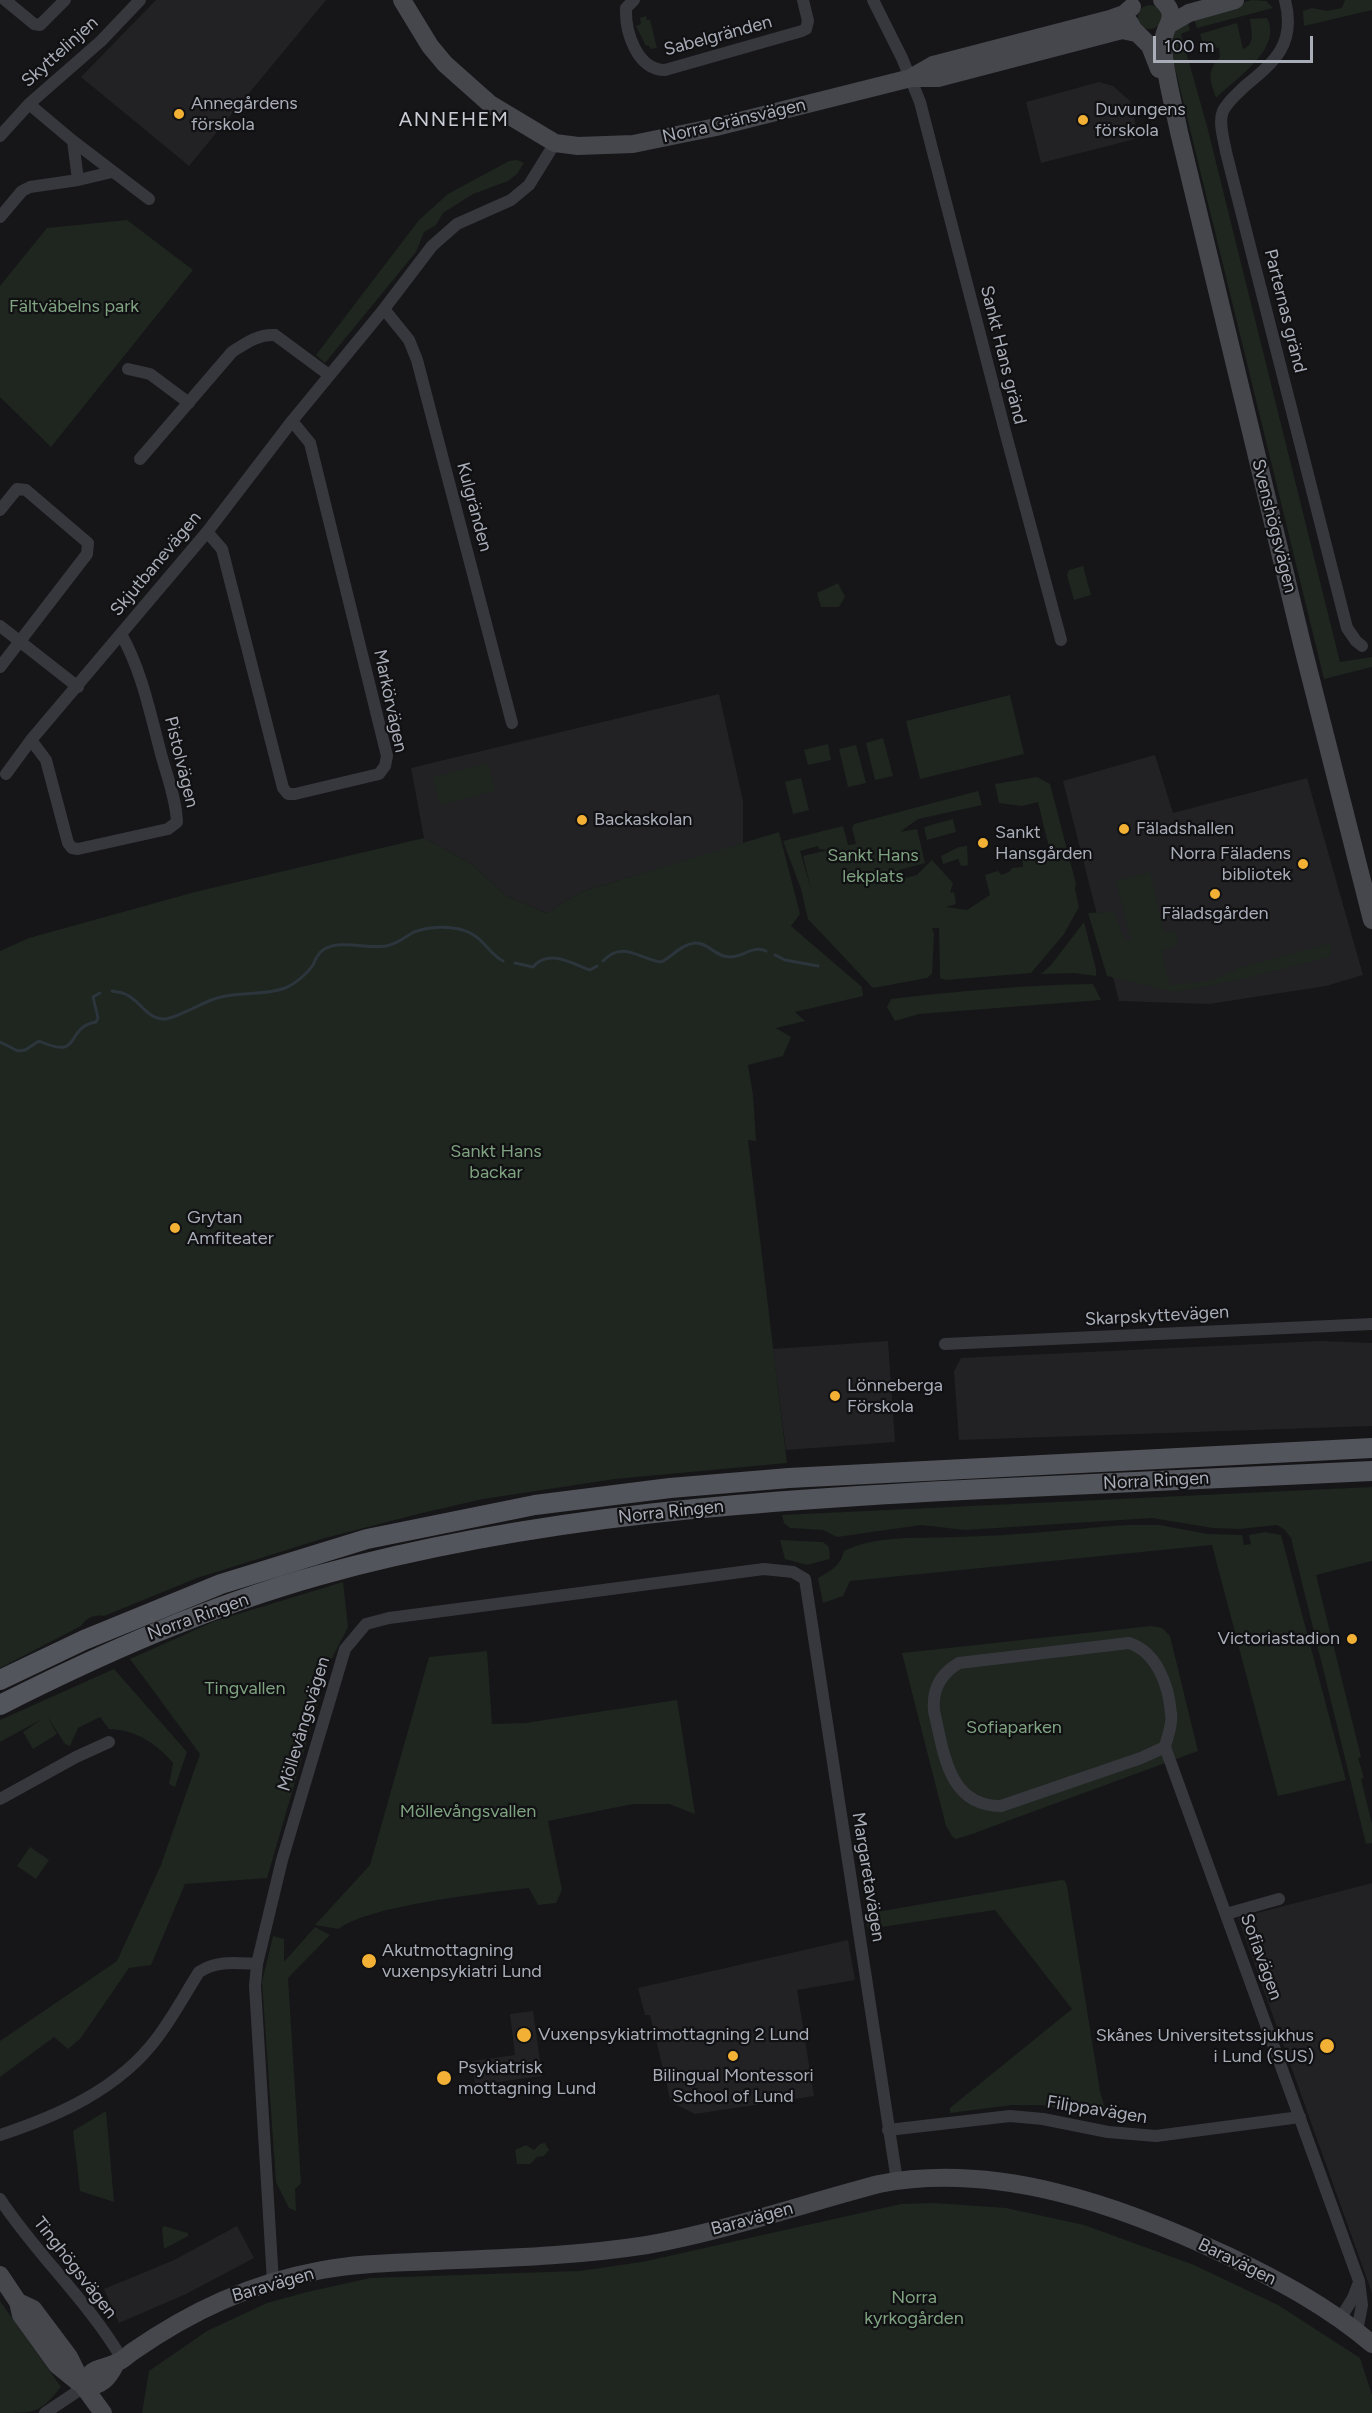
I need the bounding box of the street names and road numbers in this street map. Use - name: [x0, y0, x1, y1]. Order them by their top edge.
- street label: Sabelgränden: [662, 11, 774, 61]
- street label: Skyttelinjen: [17, 12, 103, 92]
- street label: Norra Gränsvägen: [660, 94, 808, 148]
- street label: Parternas gränd: [1259, 247, 1311, 375]
- street label: Sankt Hans gränd: [975, 283, 1031, 427]
- street label: Svenshögsvägen: [1247, 457, 1301, 595]
- street label: Kulgränden: [452, 460, 496, 554]
- street label: Skjutbanevägen: [106, 507, 206, 621]
- street label: Markörvägen: [369, 648, 411, 754]
- street label: Pistolvägen: [159, 714, 203, 810]
- street label: Skarpskyttevägen: [1084, 1301, 1230, 1331]
- street label: Norra Ringen: [1102, 1467, 1210, 1495]
- street label: Norra Ringen: [617, 1496, 725, 1528]
- street label: Norra Ringen: [144, 1589, 252, 1645]
- street label: Möllevångsvägen: [273, 1654, 335, 1794]
- street label: Margaretavägen: [847, 1811, 889, 1943]
- street label: Sofiavägen: [1235, 1911, 1287, 2003]
- street label: Filippavägen: [1045, 2091, 1149, 2129]
- street label: Baravägen: [709, 2198, 795, 2240]
- street label: Tinghögsvägen: [29, 2213, 121, 2323]
- street label: Baravägen: [1194, 2234, 1280, 2290]
- street label: Baravägen: [230, 2263, 316, 2307]

